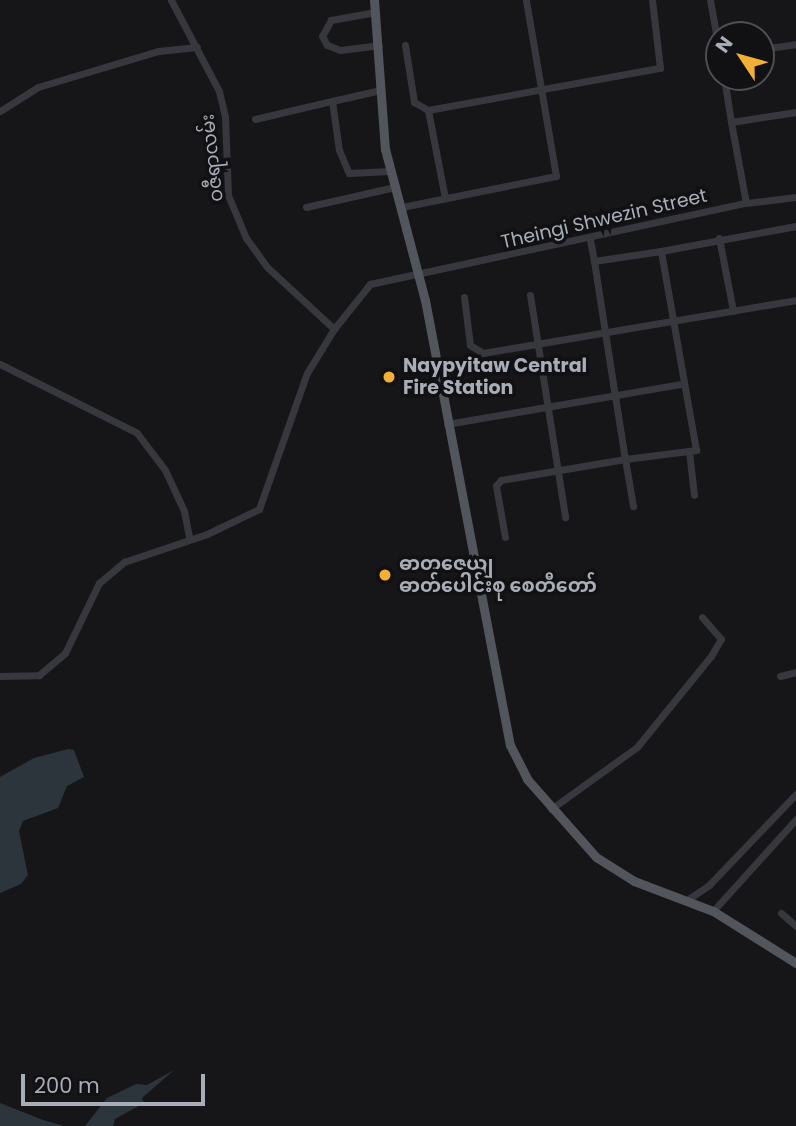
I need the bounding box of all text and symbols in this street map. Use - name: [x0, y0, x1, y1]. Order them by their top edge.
- north arrow: [705, 21, 775, 91]
- text: N: [709, 31, 739, 58]
- street label: ဝဇီရာလမ်း: [196, 113, 228, 203]
- street label: Theingi Shwezin Street: [499, 184, 709, 254]
- place label: Naypyitaw Central Fire Station: [403, 355, 587, 399]
- marker: Naypyitaw Central Fire Station: [381, 369, 397, 385]
- place label: ဓာတုဇေယျ ဓာတ်ပေါင်းစု စေတီတော်: [399, 553, 597, 597]
- marker: ဓာတုဇေယျ ဓာတ်ပေါင်းစု စေတီတော်: [377, 567, 393, 583]
- scale bar: [24, 1060, 208, 1104]
- text: 200 m: [34, 1071, 100, 1100]

